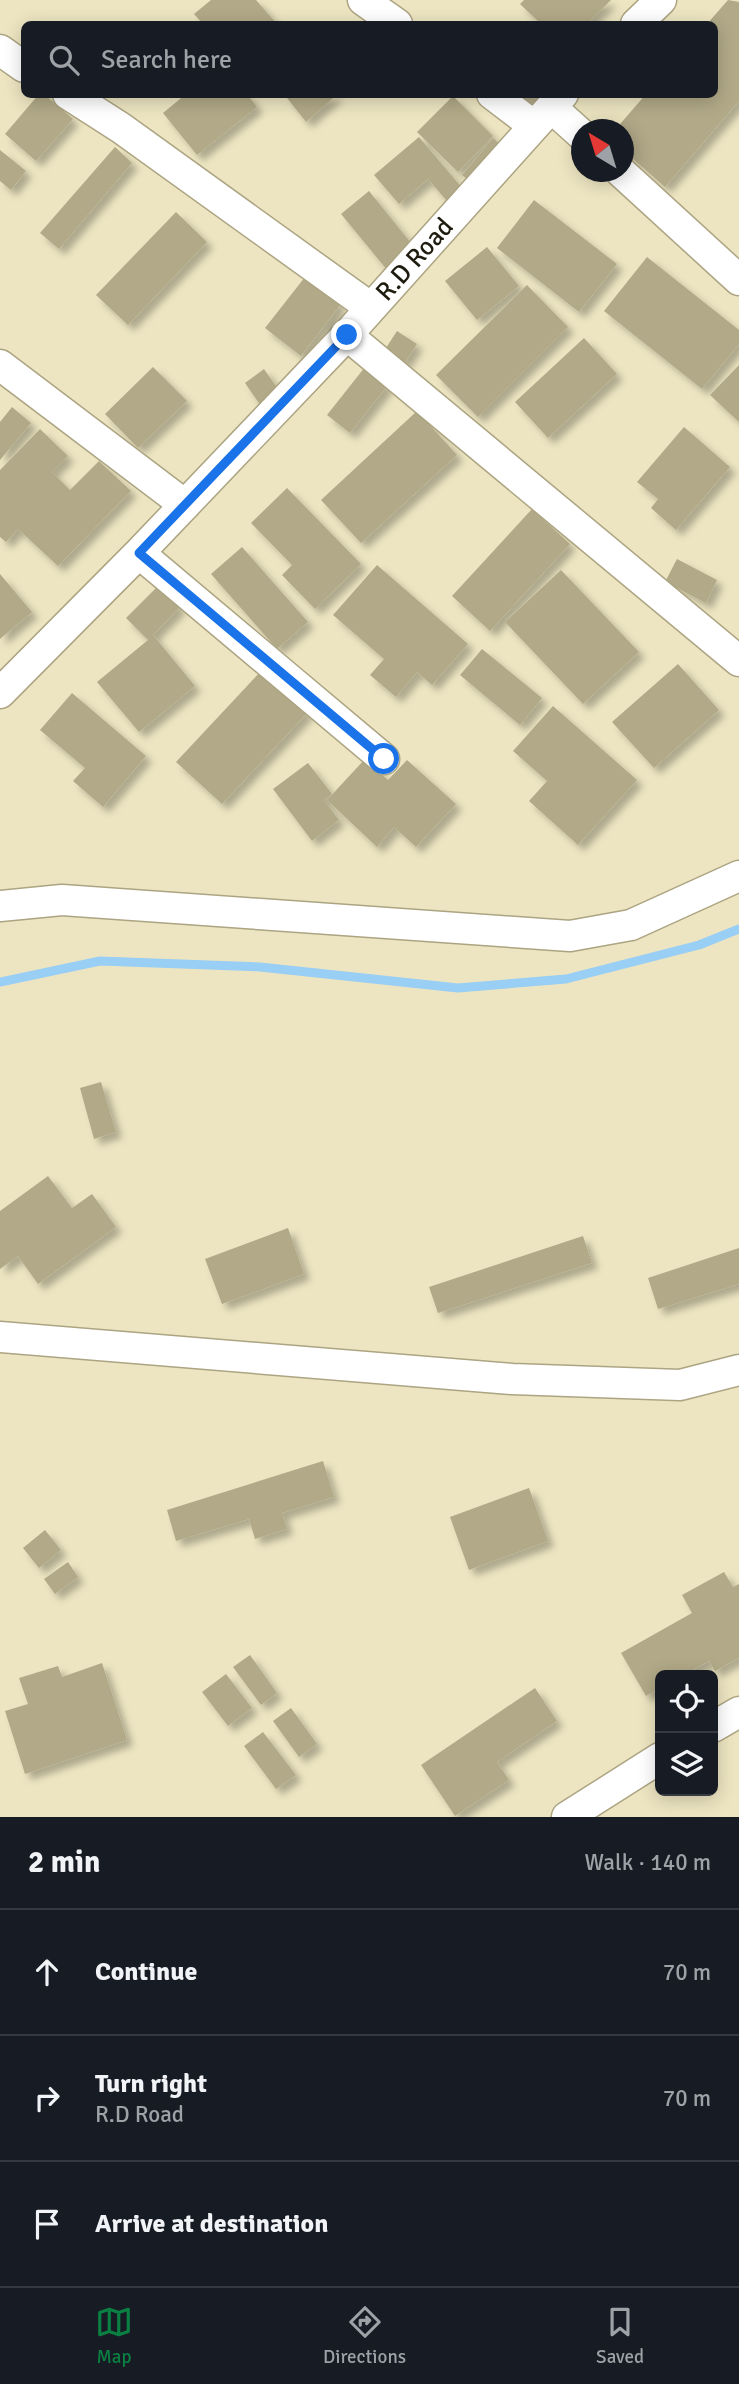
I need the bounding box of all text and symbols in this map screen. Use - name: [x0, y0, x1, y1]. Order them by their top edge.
- search box: [21, 21, 718, 98]
- icon: search: [45, 41, 83, 79]
- text: Search here: [101, 44, 232, 76]
- north arrow: [571, 119, 634, 182]
- street label: R.D Road: [369, 212, 460, 308]
- route end: [331, 319, 362, 350]
- route start: [368, 743, 399, 774]
- map controls: [655, 1670, 718, 1796]
- button: locate: [655, 1670, 718, 1733]
- button: layers: [655, 1733, 718, 1796]
- text: 2 min: [28, 1844, 100, 1881]
- text: Walk · 140 m: [585, 1848, 711, 1877]
- icon: ahead: [28, 1953, 66, 1991]
- text: Continue: [95, 1956, 197, 1988]
- text: 70 m: [663, 1958, 711, 1987]
- text: Turn right: [95, 2068, 207, 2100]
- icon: right: [28, 2079, 66, 2117]
- text: 70 m: [663, 2084, 711, 2113]
- text: R.D Road: [95, 2100, 184, 2129]
- icon: arrive: [28, 2205, 66, 2243]
- text: Arrive at destination: [95, 2208, 328, 2240]
- tab: Map: [95, 2303, 133, 2369]
- tab: Directions: [323, 2303, 406, 2369]
- tab: Saved: [596, 2303, 644, 2369]

